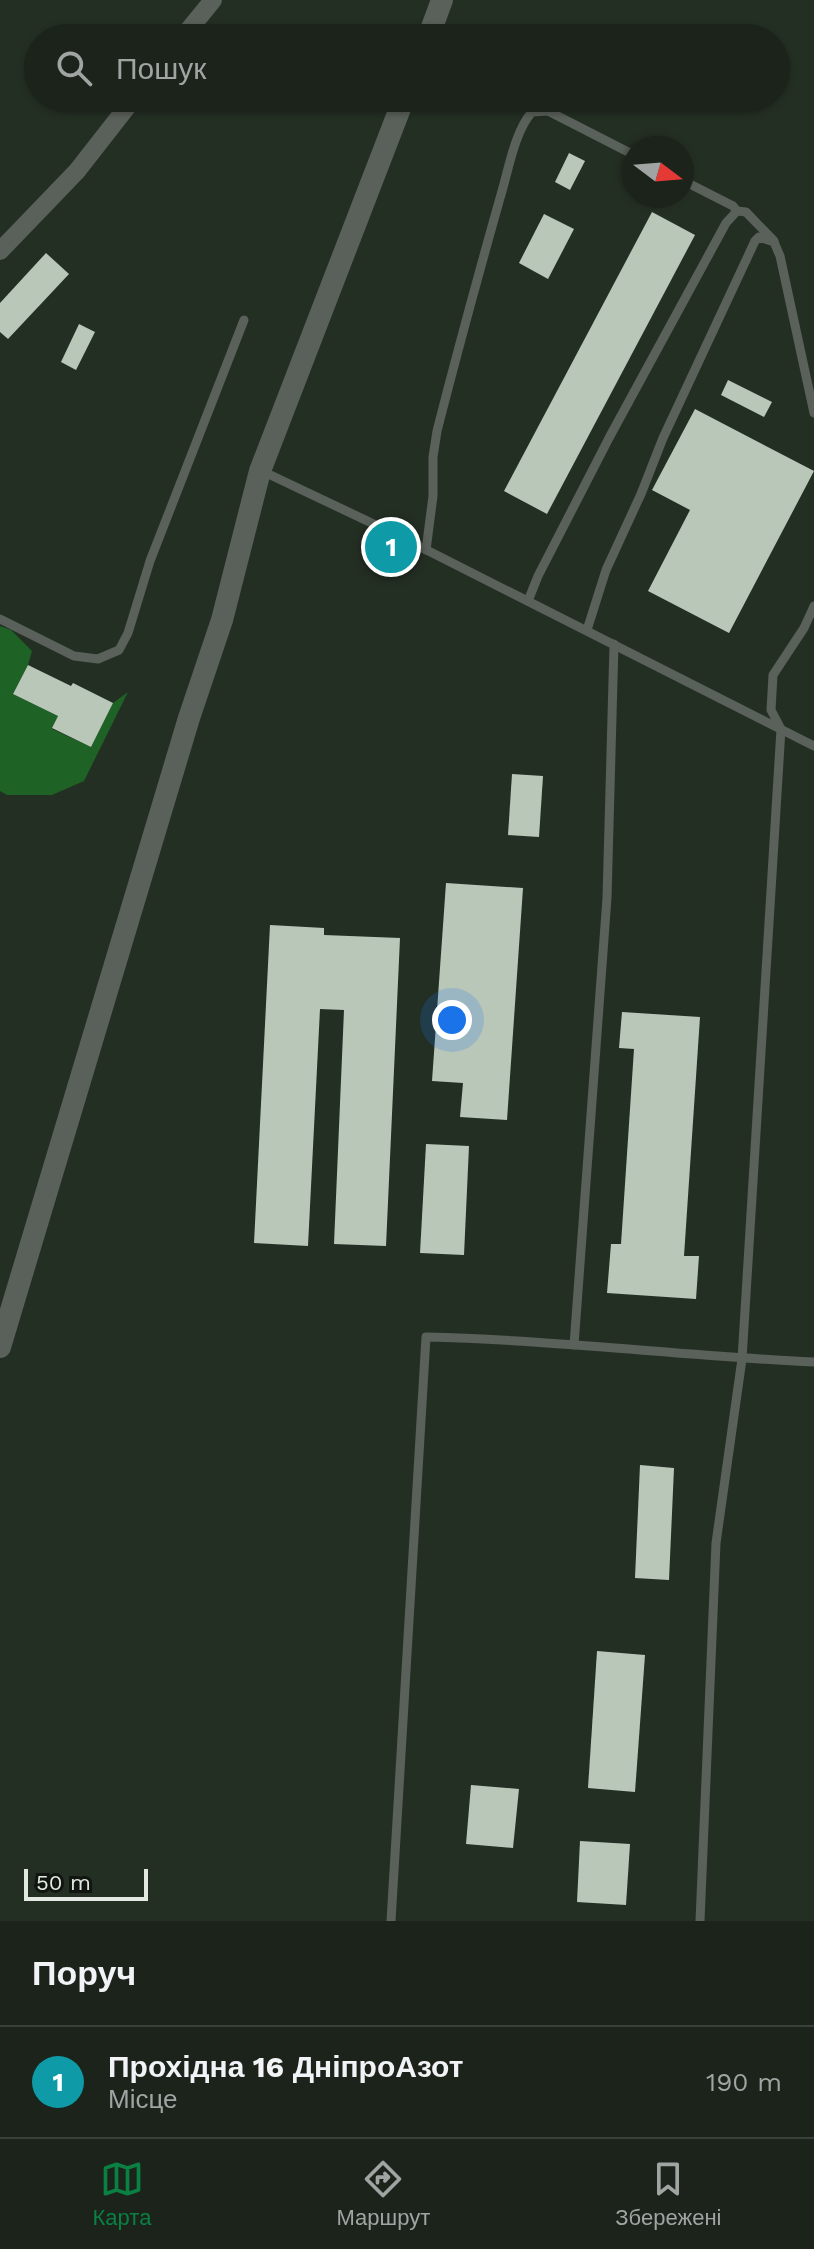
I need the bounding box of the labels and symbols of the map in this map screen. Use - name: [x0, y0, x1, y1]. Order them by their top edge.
- north arrow: [622, 136, 694, 208]
- pin: 1: [365, 517, 417, 577]
- your location: [432, 1000, 472, 1040]
- scale bar: [24, 1865, 148, 1901]

